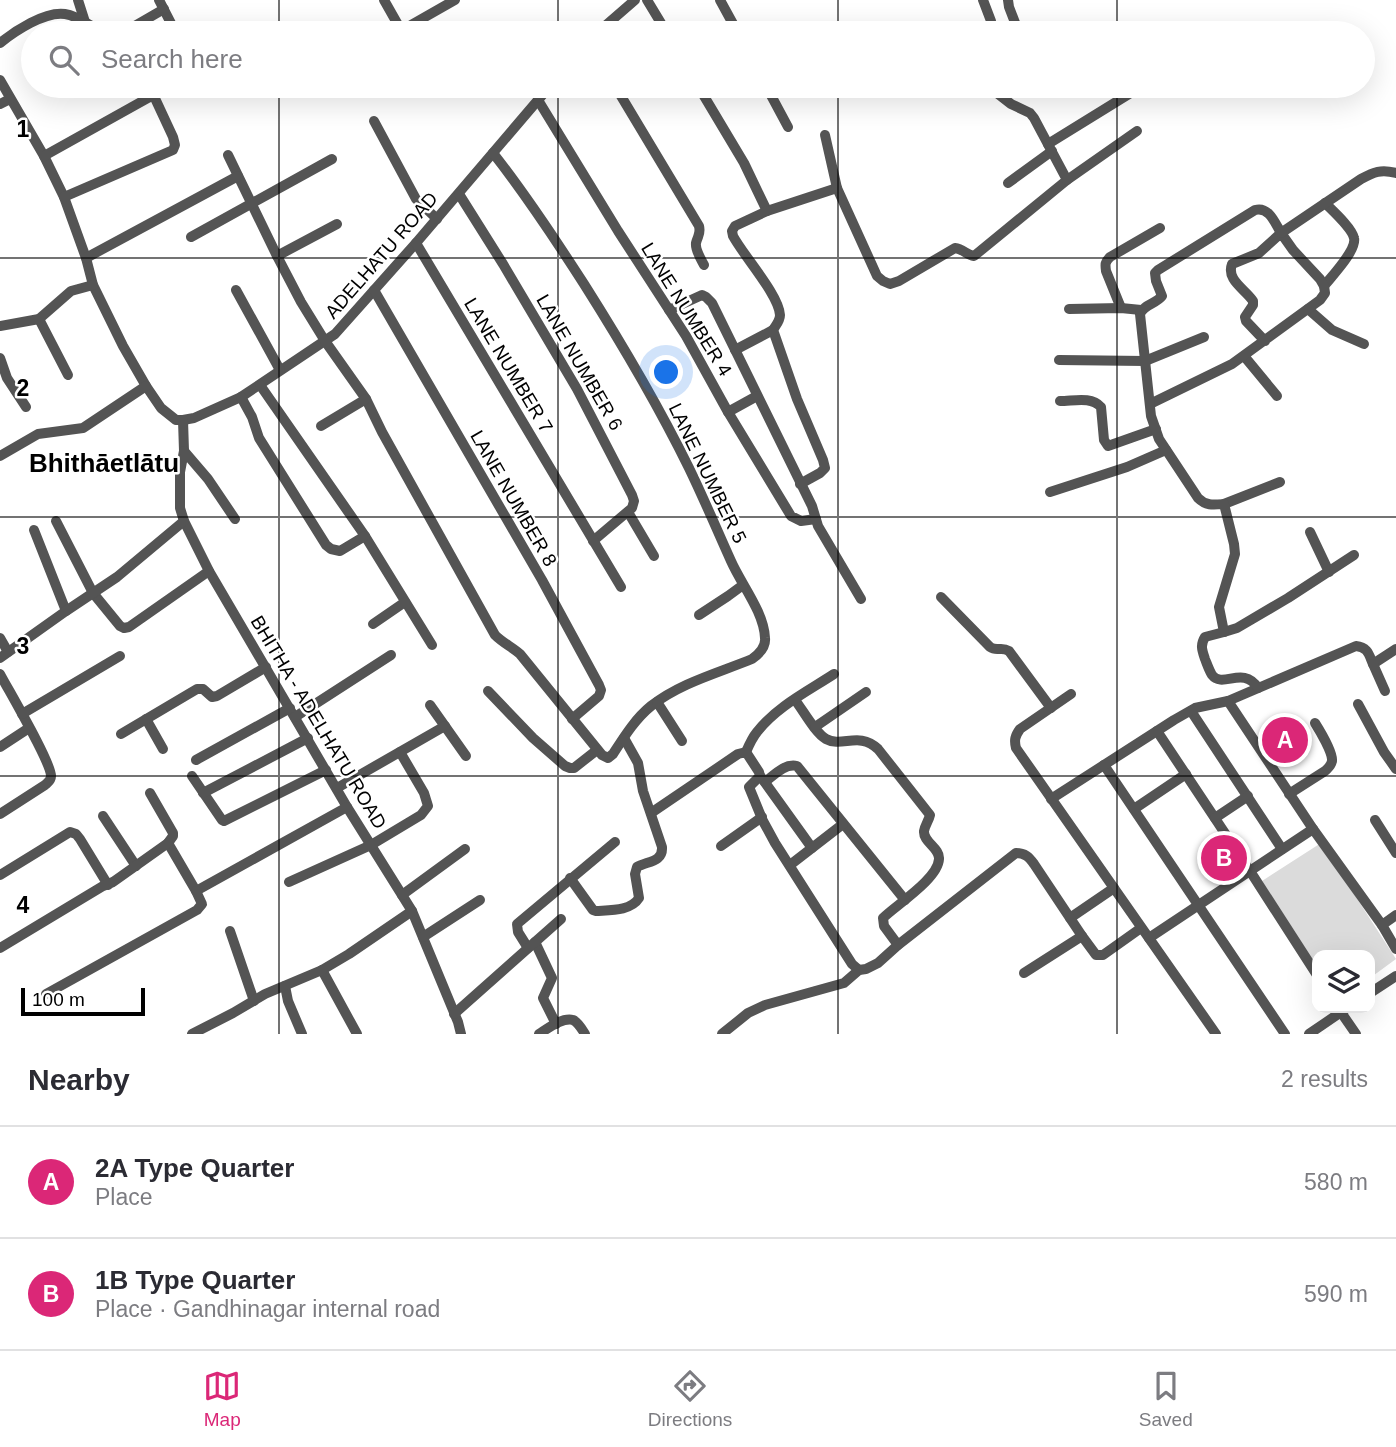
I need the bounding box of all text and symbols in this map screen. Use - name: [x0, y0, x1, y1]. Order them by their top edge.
- search box: [21, 21, 1375, 98]
- icon: search: [45, 41, 83, 79]
- text: Search here: [101, 44, 243, 74]
- text: 1: [17, 116, 30, 142]
- street label: ADELHATU ROAD: [321, 188, 442, 323]
- street label: LANE NUMBER 4: [637, 239, 736, 380]
- street label: LANE NUMBER 6: [532, 291, 627, 434]
- street label: LANE NUMBER 7: [460, 294, 557, 436]
- your location: [649, 355, 683, 389]
- text: 2: [17, 375, 29, 401]
- street label: LANE NUMBER 5: [665, 400, 751, 547]
- street label: LANE NUMBER 8: [466, 427, 561, 570]
- district label: Bhithāetlātu: [29, 448, 179, 478]
- street label: BHITHA - ADELHATU ROAD: [247, 612, 391, 832]
- text: 3: [17, 633, 29, 659]
- pin: A: [1262, 714, 1308, 766]
- pin: B: [1201, 832, 1247, 884]
- text: 4: [17, 892, 30, 918]
- map controls: [1312, 950, 1375, 1013]
- button: layers: [1312, 950, 1375, 1013]
- scale bar: [21, 985, 145, 1017]
- text: 100 m: [32, 989, 85, 1010]
- text: Nearby: [28, 1063, 130, 1096]
- text: 2 results: [1281, 1066, 1368, 1092]
- text: 2A Type Quarter: [95, 1153, 294, 1183]
- text: A: [43, 1169, 59, 1195]
- text: 580 m: [1304, 1169, 1368, 1195]
- text: Place: [95, 1184, 153, 1210]
- text: 1B Type Quarter: [95, 1265, 295, 1295]
- text: B: [43, 1281, 59, 1307]
- text: 590 m: [1304, 1281, 1368, 1307]
- text: Place · Gandhinagar internal road: [95, 1296, 440, 1322]
- tab: Map: [203, 1367, 241, 1431]
- tab: Directions: [648, 1367, 732, 1431]
- tab: Saved: [1139, 1367, 1193, 1431]

